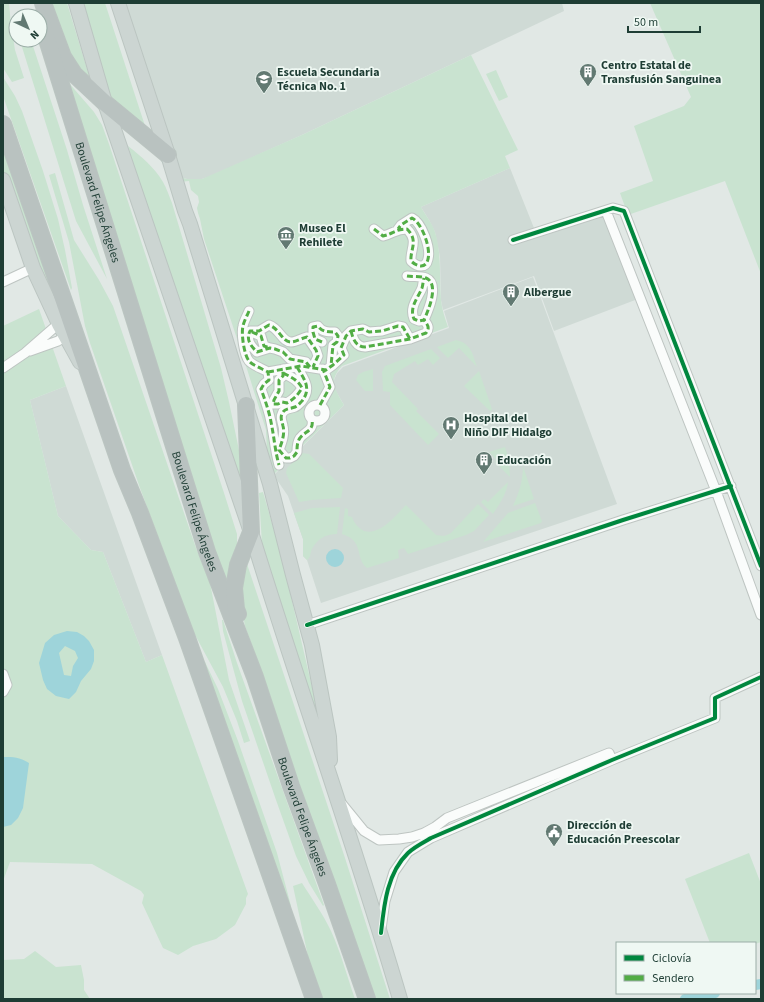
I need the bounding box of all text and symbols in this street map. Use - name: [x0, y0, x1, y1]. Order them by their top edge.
- north arrow: [8, 8, 48, 48]
- scale bar: [628, 8, 700, 34]
- text: 50 m: [634, 14, 658, 31]
- text: N: [27, 27, 42, 43]
- place label: Centro Estatal de Transfusión Sanguinea: [601, 57, 721, 88]
- building icon: Centro Estatal de Transfusión Sanguinea: [578, 62, 598, 87]
- place label: Escuela Secundaria Técnica No. 1: [277, 64, 380, 95]
- school or university icon: Escuela Secundaria Técnica No. 1: [254, 69, 274, 94]
- street label: Boulevard Felipe Ángeles: [71, 140, 124, 265]
- place label: Museo El Rehilete: [299, 220, 346, 251]
- museum icon: Museo El Rehilete: [276, 225, 296, 250]
- building icon: Albergue: [501, 282, 521, 307]
- place label: Albergue: [523, 284, 572, 301]
- place label: Hospital del Niño DIF Hidalgo: [464, 410, 552, 441]
- hospital icon: Hospital del Niño DIF Hidalgo: [441, 415, 461, 440]
- street label: Boulevard Felipe Ángeles: [167, 449, 222, 574]
- building icon: Educación: [474, 450, 494, 475]
- place label: Educación: [497, 452, 552, 469]
- street label: Boulevard Felipe Ángeles: [273, 755, 331, 879]
- place label: Dirección de Educación Preescolar: [567, 817, 680, 848]
- public building icon: Dirección de Educación Preescolar: [544, 822, 564, 847]
- legend: [616, 942, 756, 994]
- text: Ciclovía: [652, 950, 691, 967]
- text: Sendero: [652, 970, 694, 987]

